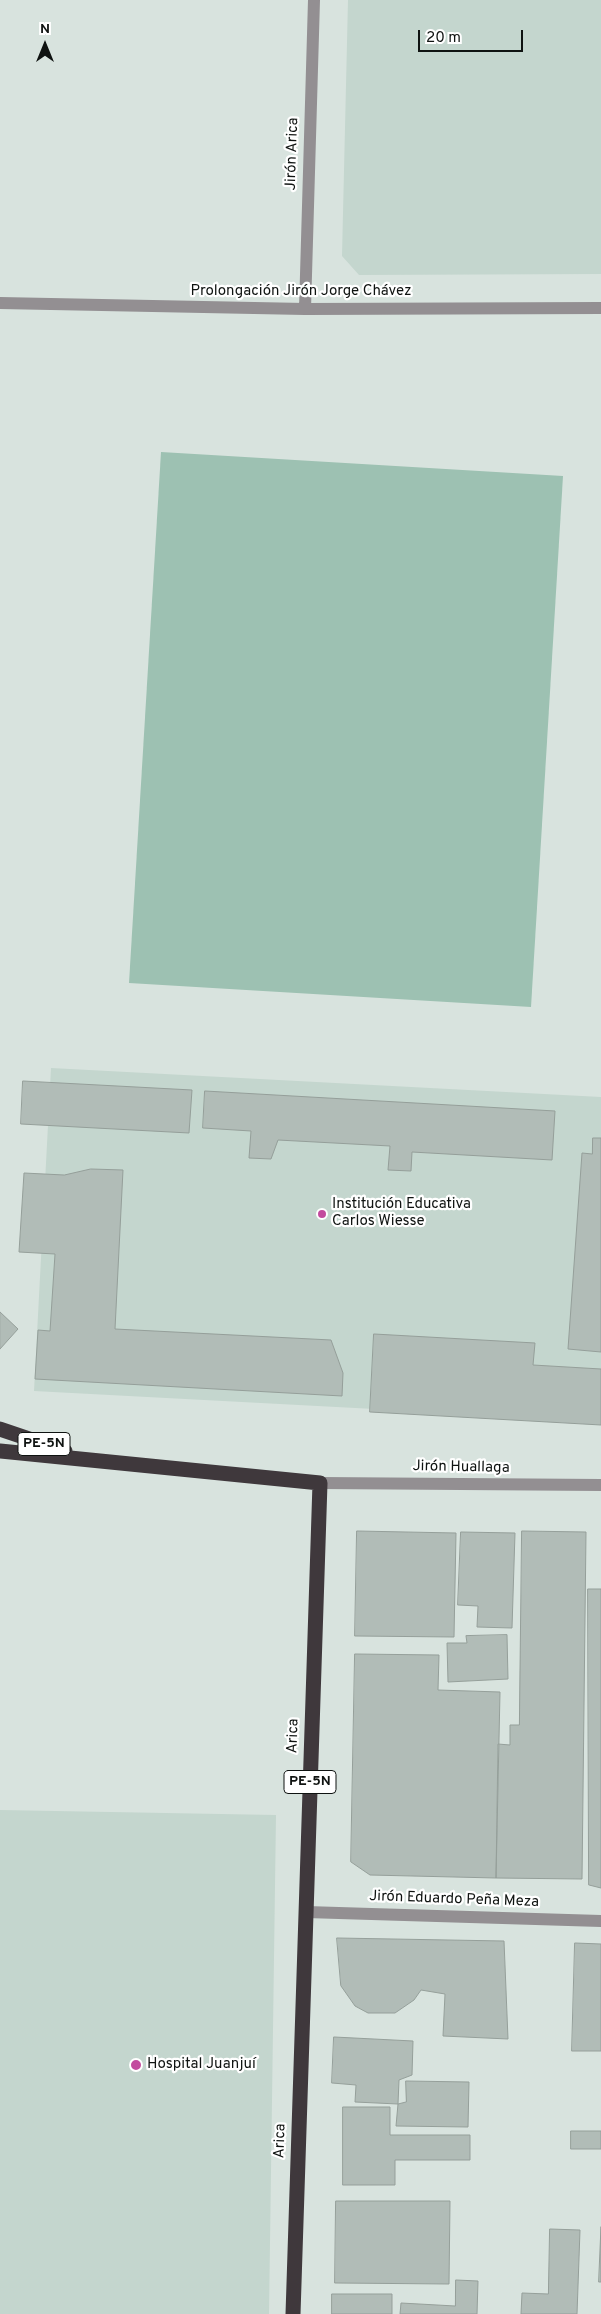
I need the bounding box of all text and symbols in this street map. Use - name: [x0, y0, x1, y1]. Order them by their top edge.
- north arrow: [20, 20, 70, 70]
- scale bar: [421, 20, 526, 52]
- text: N: [40, 21, 50, 38]
- text: 20 m: [426, 29, 461, 48]
- street label: Jirón Arica: [283, 117, 303, 191]
- street label: Prolongación Jirón Jorge Chávez: [190, 283, 412, 301]
- place label: Institución Educativa Carlos Wiesse: [332, 1196, 471, 1231]
- marker: Institución Educativa Carlos Wiesse: [316, 1208, 328, 1220]
- road number: PE-5N: [18, 1432, 70, 1456]
- street label: Jirón Huallaga: [412, 1458, 510, 1478]
- street label: Arica: [284, 1718, 304, 1754]
- road number: PE-5N: [284, 1770, 336, 1794]
- street label: Jirón Eduardo Peña Meza: [369, 1888, 539, 1912]
- place label: Hospital Juanjuí: [147, 2056, 256, 2074]
- marker: Hospital Juanjuí: [129, 2058, 143, 2072]
- street label: Arica: [271, 2123, 291, 2159]

